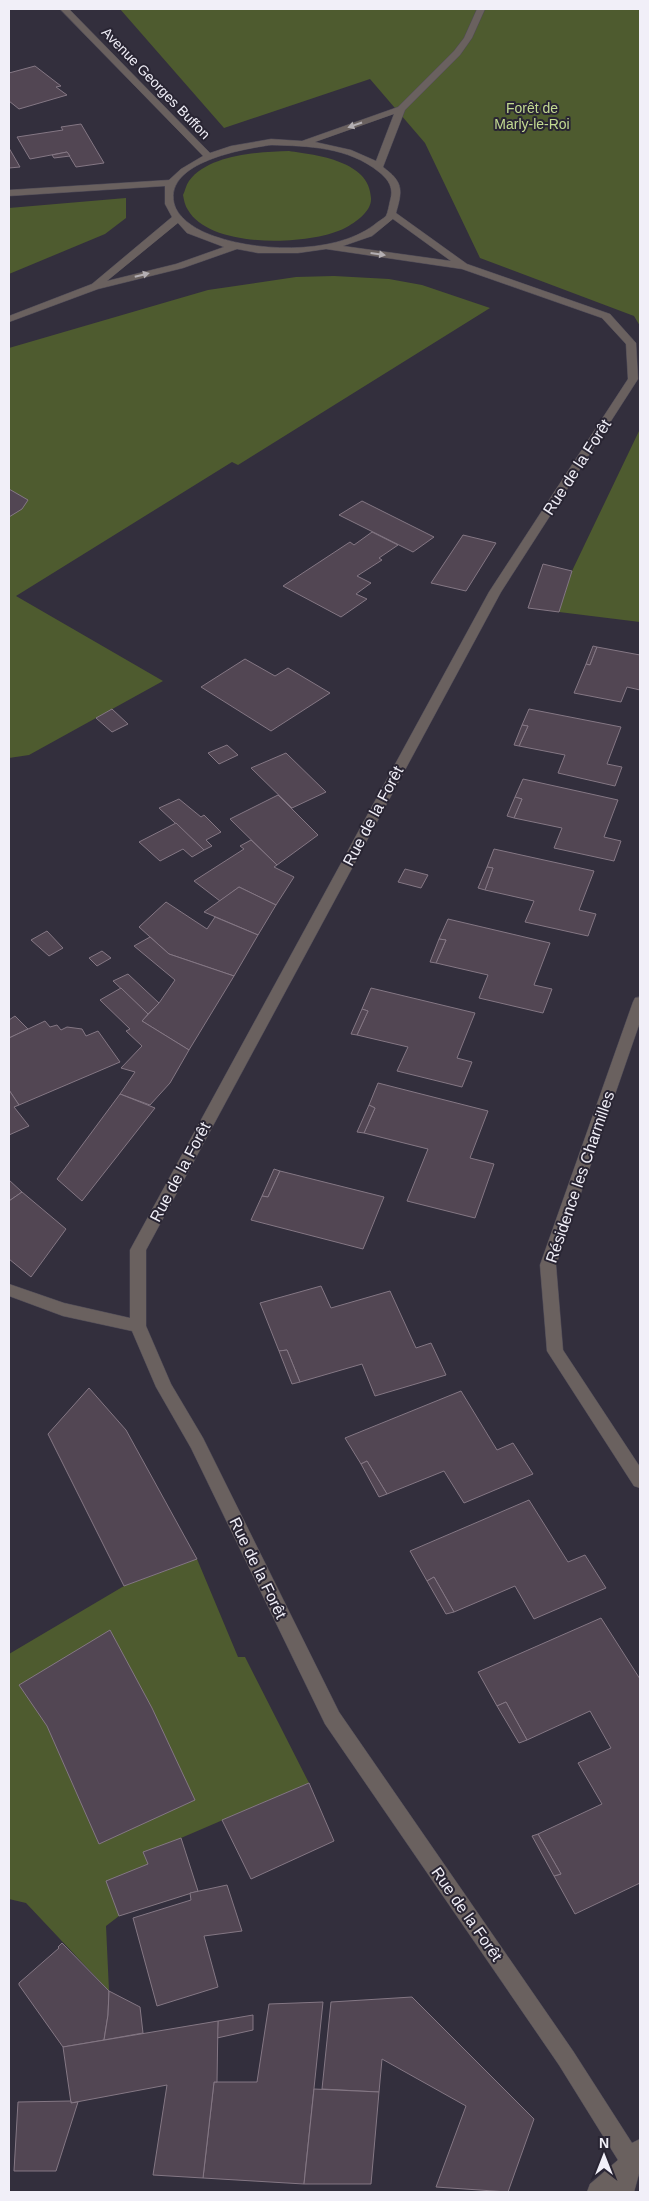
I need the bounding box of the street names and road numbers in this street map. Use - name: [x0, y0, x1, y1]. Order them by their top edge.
- street label: Avenue Georges Buffon: [99, 24, 213, 142]
- street label: Rue de la Forêt: [540, 416, 614, 518]
- street label: Rue de la Forêt: [340, 763, 407, 869]
- street label: Résidence les Charmilles: [543, 1089, 617, 1265]
- street label: Rue de la Forêt: [147, 1119, 214, 1225]
- street label: Rue de la Forêt: [226, 1515, 290, 1622]
- street label: Rue de la Forêt: [428, 1864, 506, 1964]

